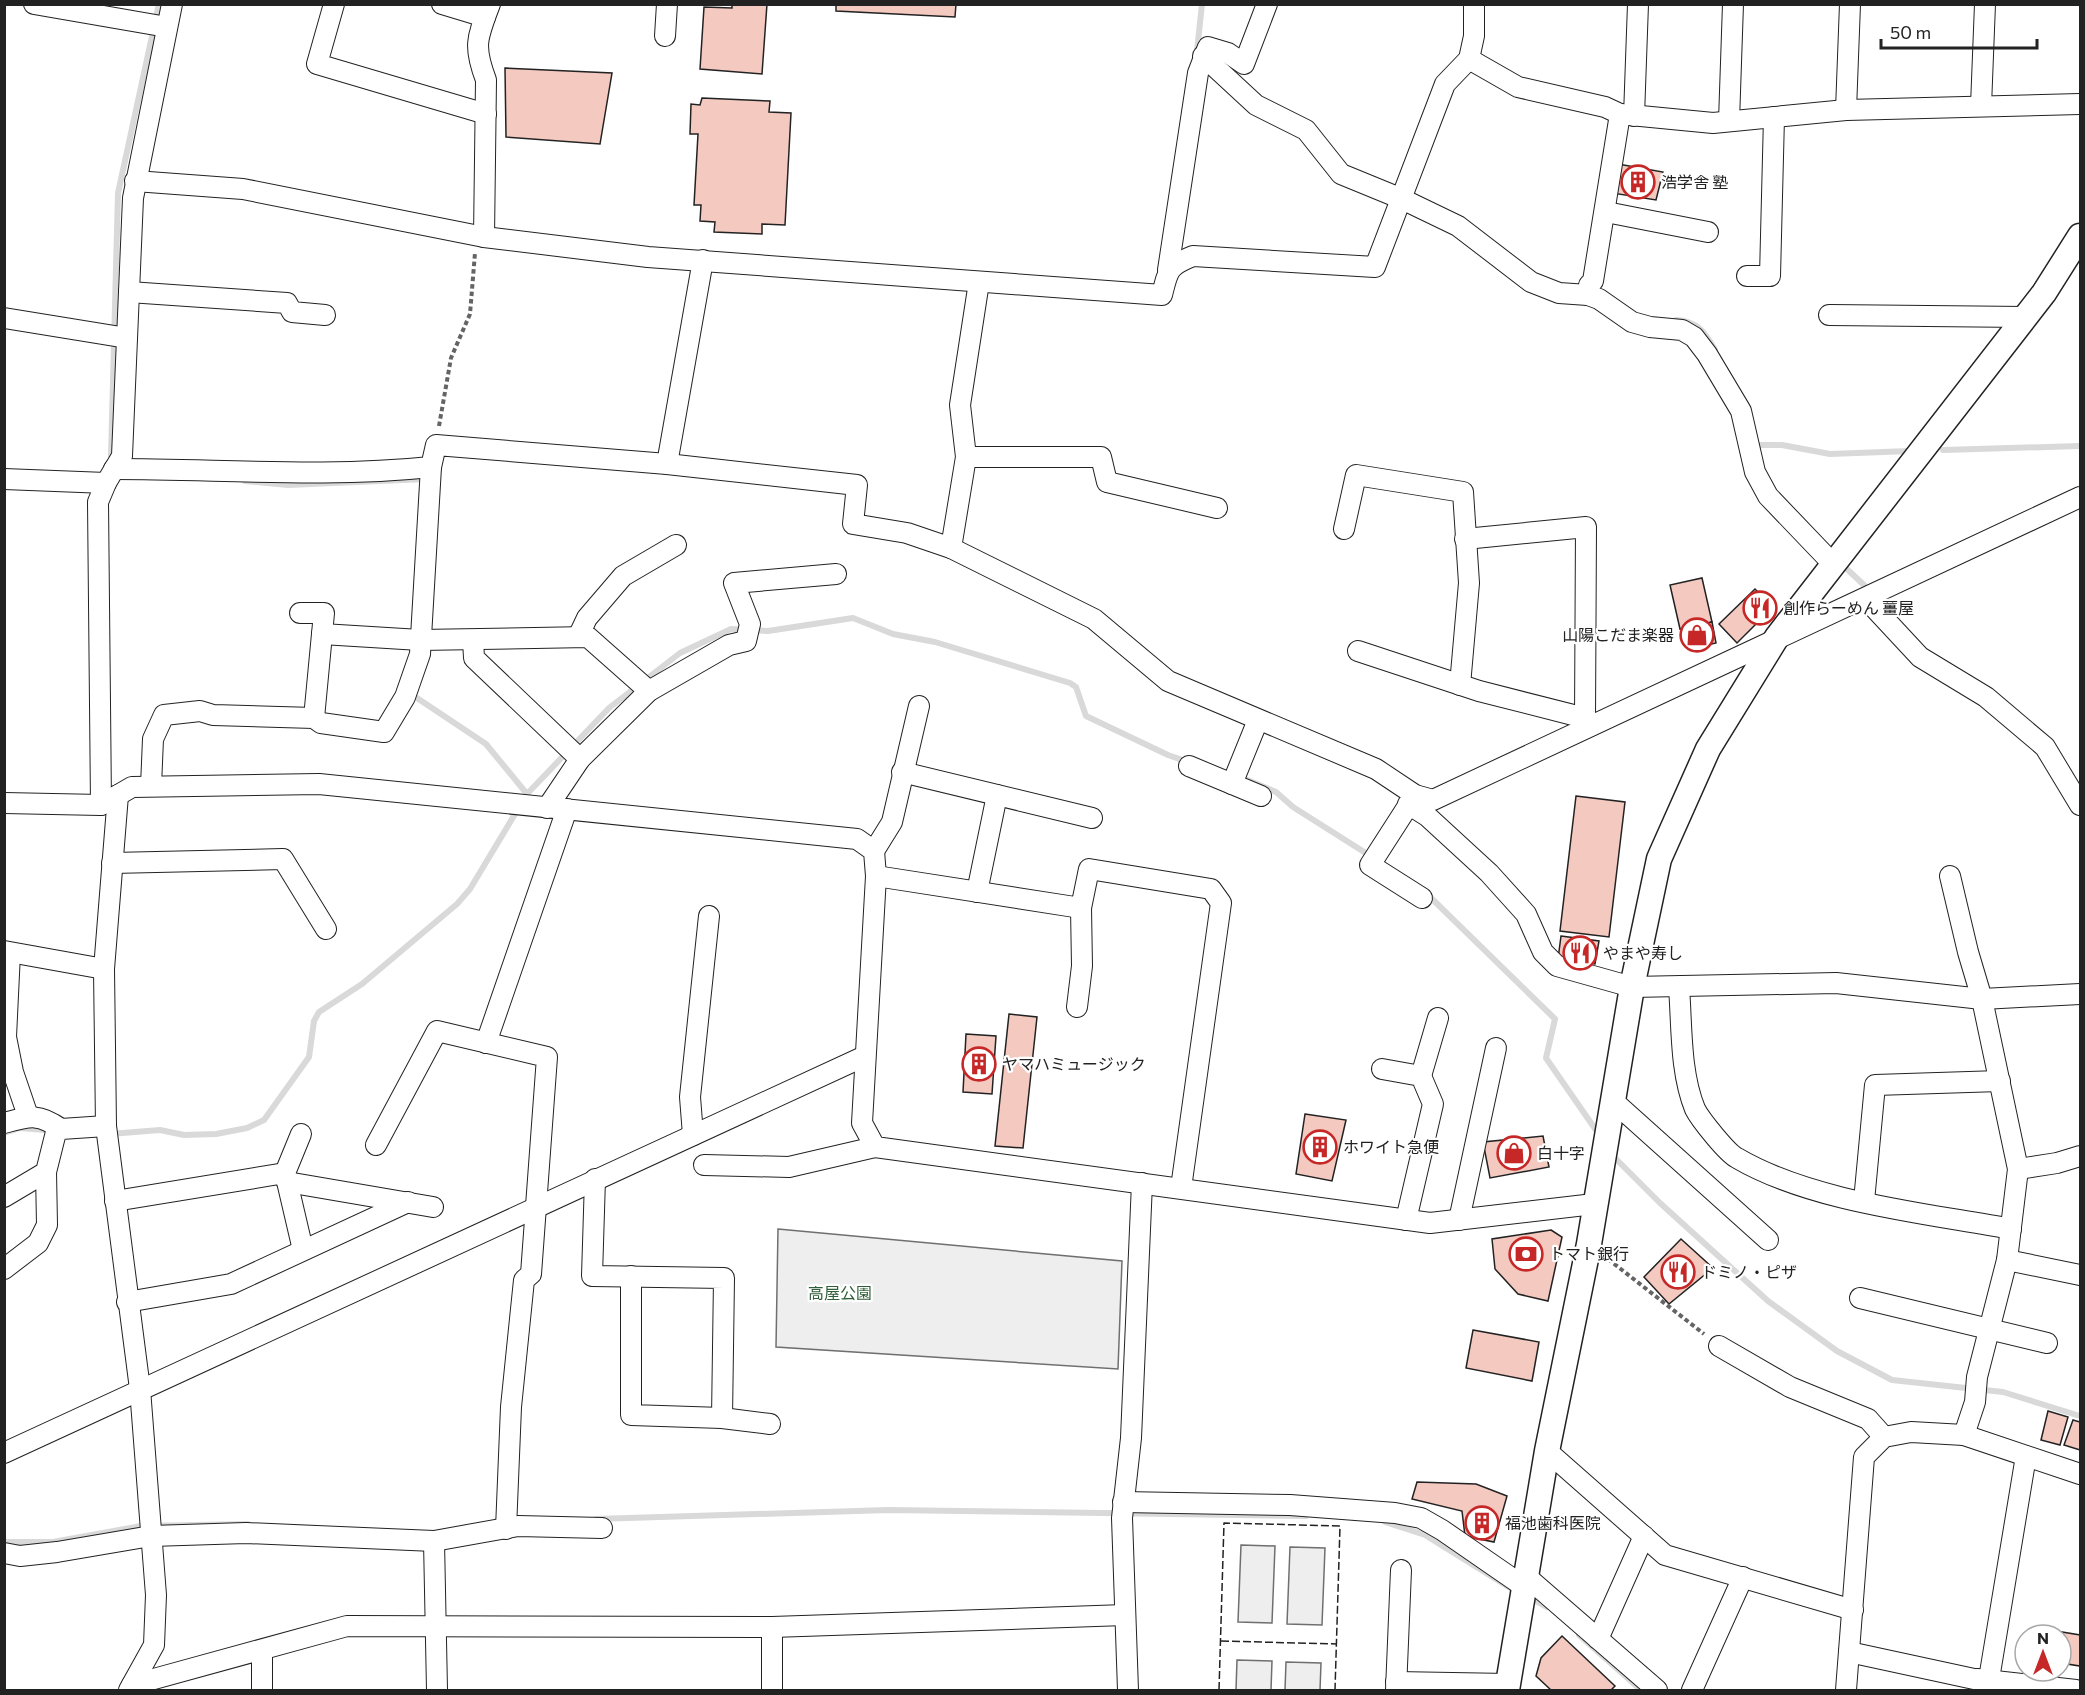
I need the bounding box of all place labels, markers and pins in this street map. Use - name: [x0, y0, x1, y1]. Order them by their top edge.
- building icon: 浩学舎 塾: [1620, 164, 1656, 200]
- place label: 浩学舎 塾: [1661, 172, 1728, 191]
- restaurant icon: 創作らーめん 薑屋: [1742, 590, 1778, 626]
- place label: 創作らーめん 薑屋: [1783, 598, 1914, 617]
- shop icon: 山陽こだま楽器: [1679, 617, 1715, 653]
- place label: 山陽こだま楽器: [1562, 625, 1674, 644]
- restaurant icon: やまや寿し: [1562, 935, 1598, 971]
- place label: やまや寿し: [1603, 943, 1683, 962]
- building icon: ヤマハミュージック: [961, 1046, 997, 1082]
- place label: ヤマハミュージック: [1002, 1054, 1146, 1073]
- building icon: ホワイト急便: [1302, 1129, 1338, 1165]
- shop icon: 白十字: [1496, 1135, 1532, 1171]
- place label: ホワイト急便: [1343, 1137, 1439, 1156]
- place label: 白十字: [1537, 1143, 1585, 1162]
- bank icon: トマト銀行: [1508, 1236, 1544, 1272]
- place label: トマト銀行: [1549, 1244, 1629, 1263]
- restaurant icon: ドミノ・ピザ: [1660, 1254, 1696, 1290]
- place label: ドミノ・ピザ: [1701, 1262, 1797, 1281]
- building icon: 福池歯科医院: [1464, 1505, 1500, 1541]
- place label: 福池歯科医院: [1505, 1513, 1601, 1532]

